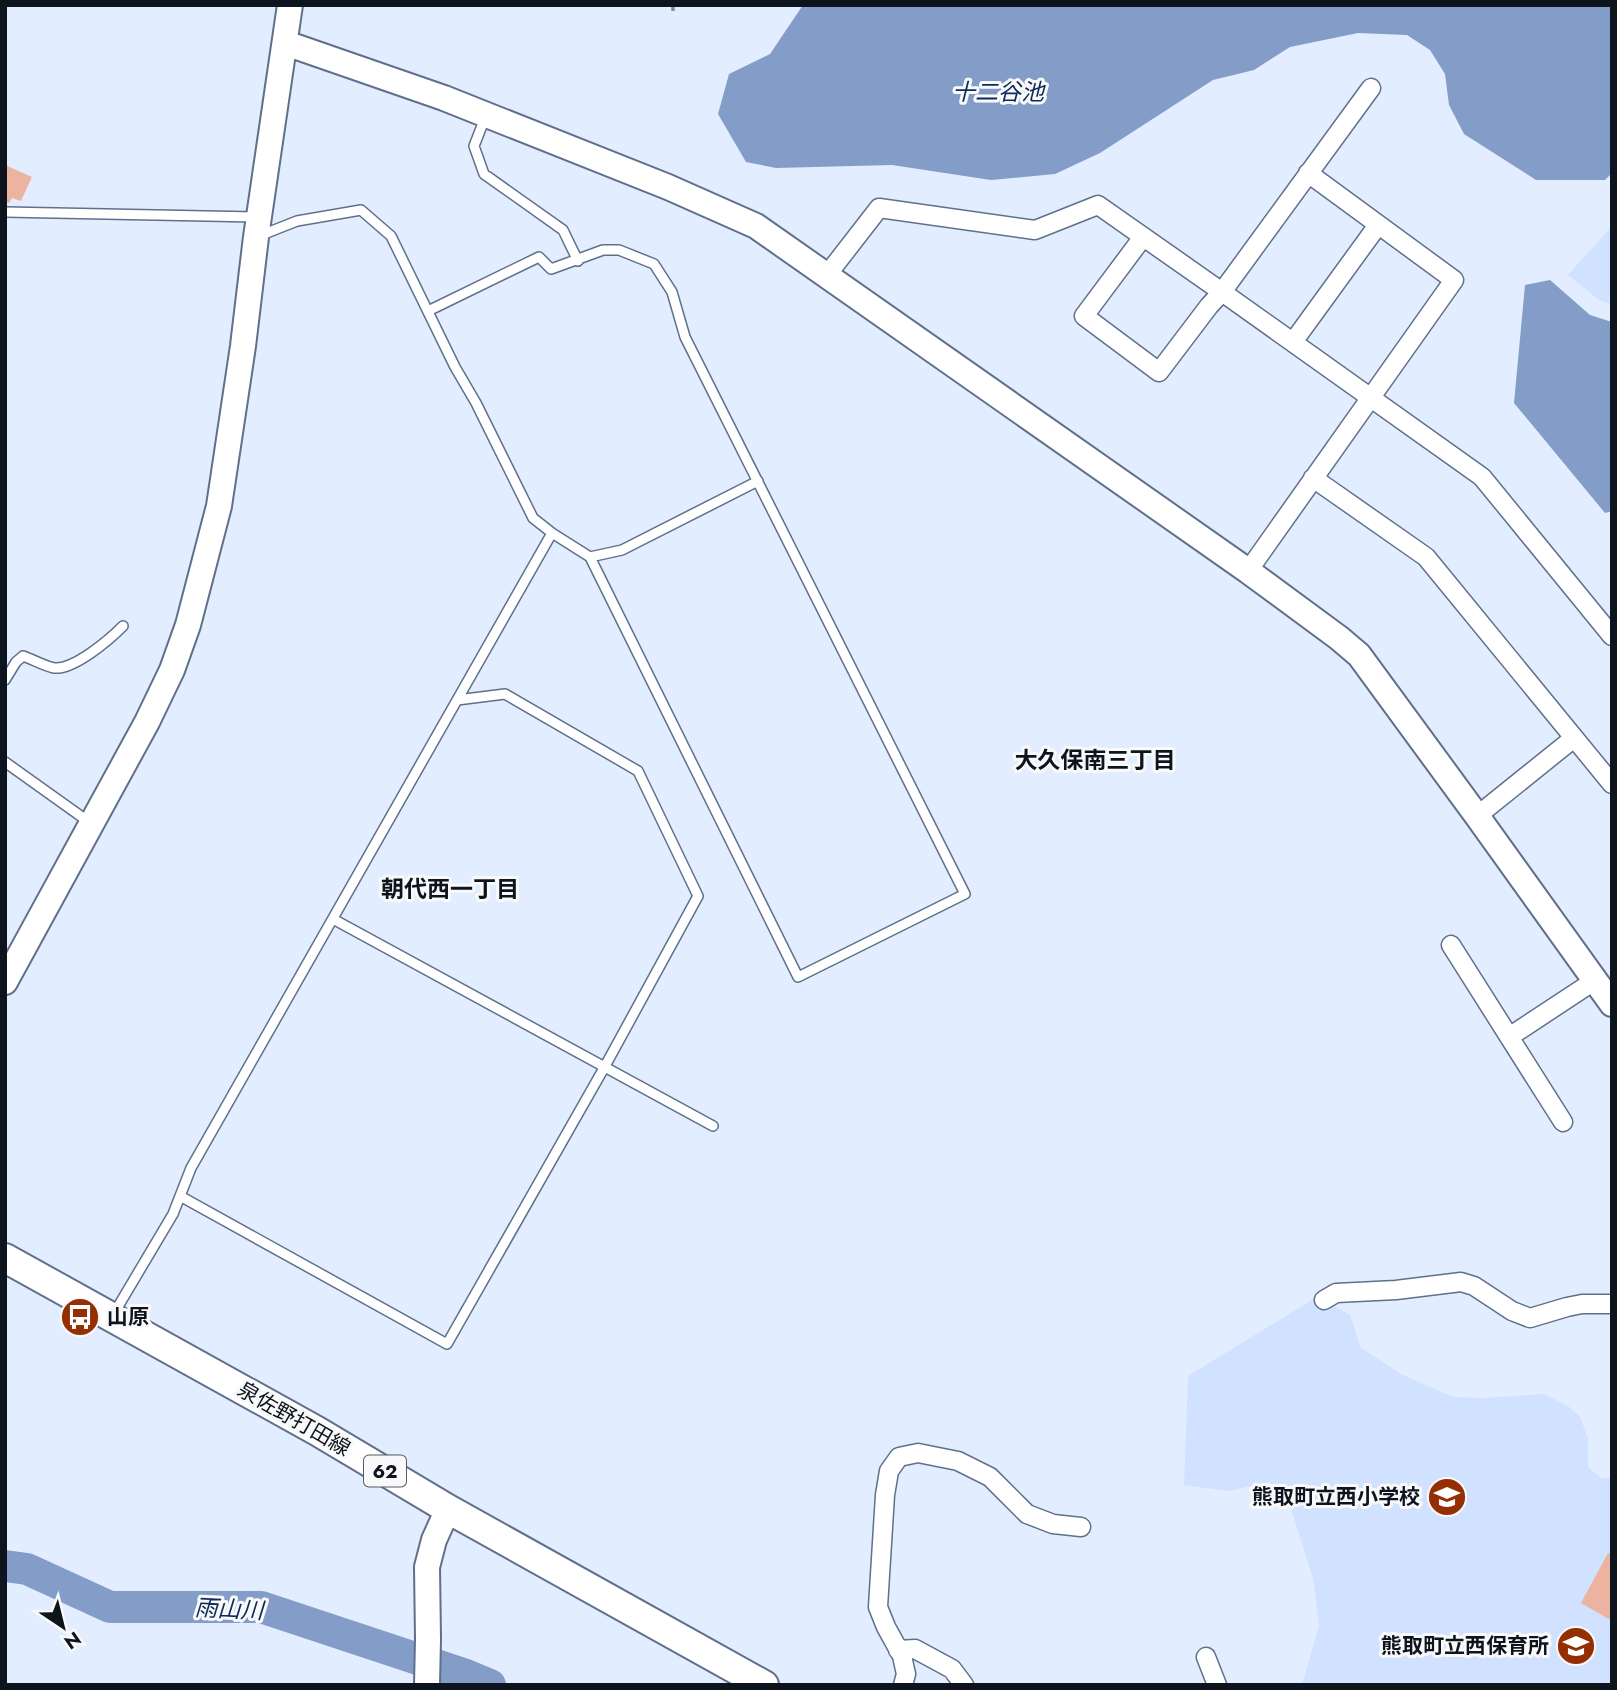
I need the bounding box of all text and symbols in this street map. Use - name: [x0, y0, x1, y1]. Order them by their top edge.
- water label: 十二谷池: [952, 75, 1046, 109]
- district label: 大久保南三丁目: [1015, 743, 1176, 777]
- district label: 朝代西一丁目: [381, 872, 519, 906]
- bus stop icon: 山原: [59, 1296, 101, 1338]
- place label: 山原: [107, 1302, 149, 1332]
- street label: 泉佐野打田線: [232, 1375, 356, 1463]
- road number: 62: [364, 1456, 406, 1486]
- school or university icon: 熊取町立西小学校: [1426, 1476, 1468, 1518]
- place label: 熊取町立西小学校: [1252, 1482, 1420, 1512]
- water label: 雨山川: [194, 1590, 267, 1628]
- north arrow: [28, 1592, 98, 1662]
- text: N: [59, 1625, 86, 1656]
- school or university icon: 熊取町立西保育所: [1555, 1625, 1597, 1667]
- place label: 熊取町立西保育所: [1381, 1631, 1549, 1661]

